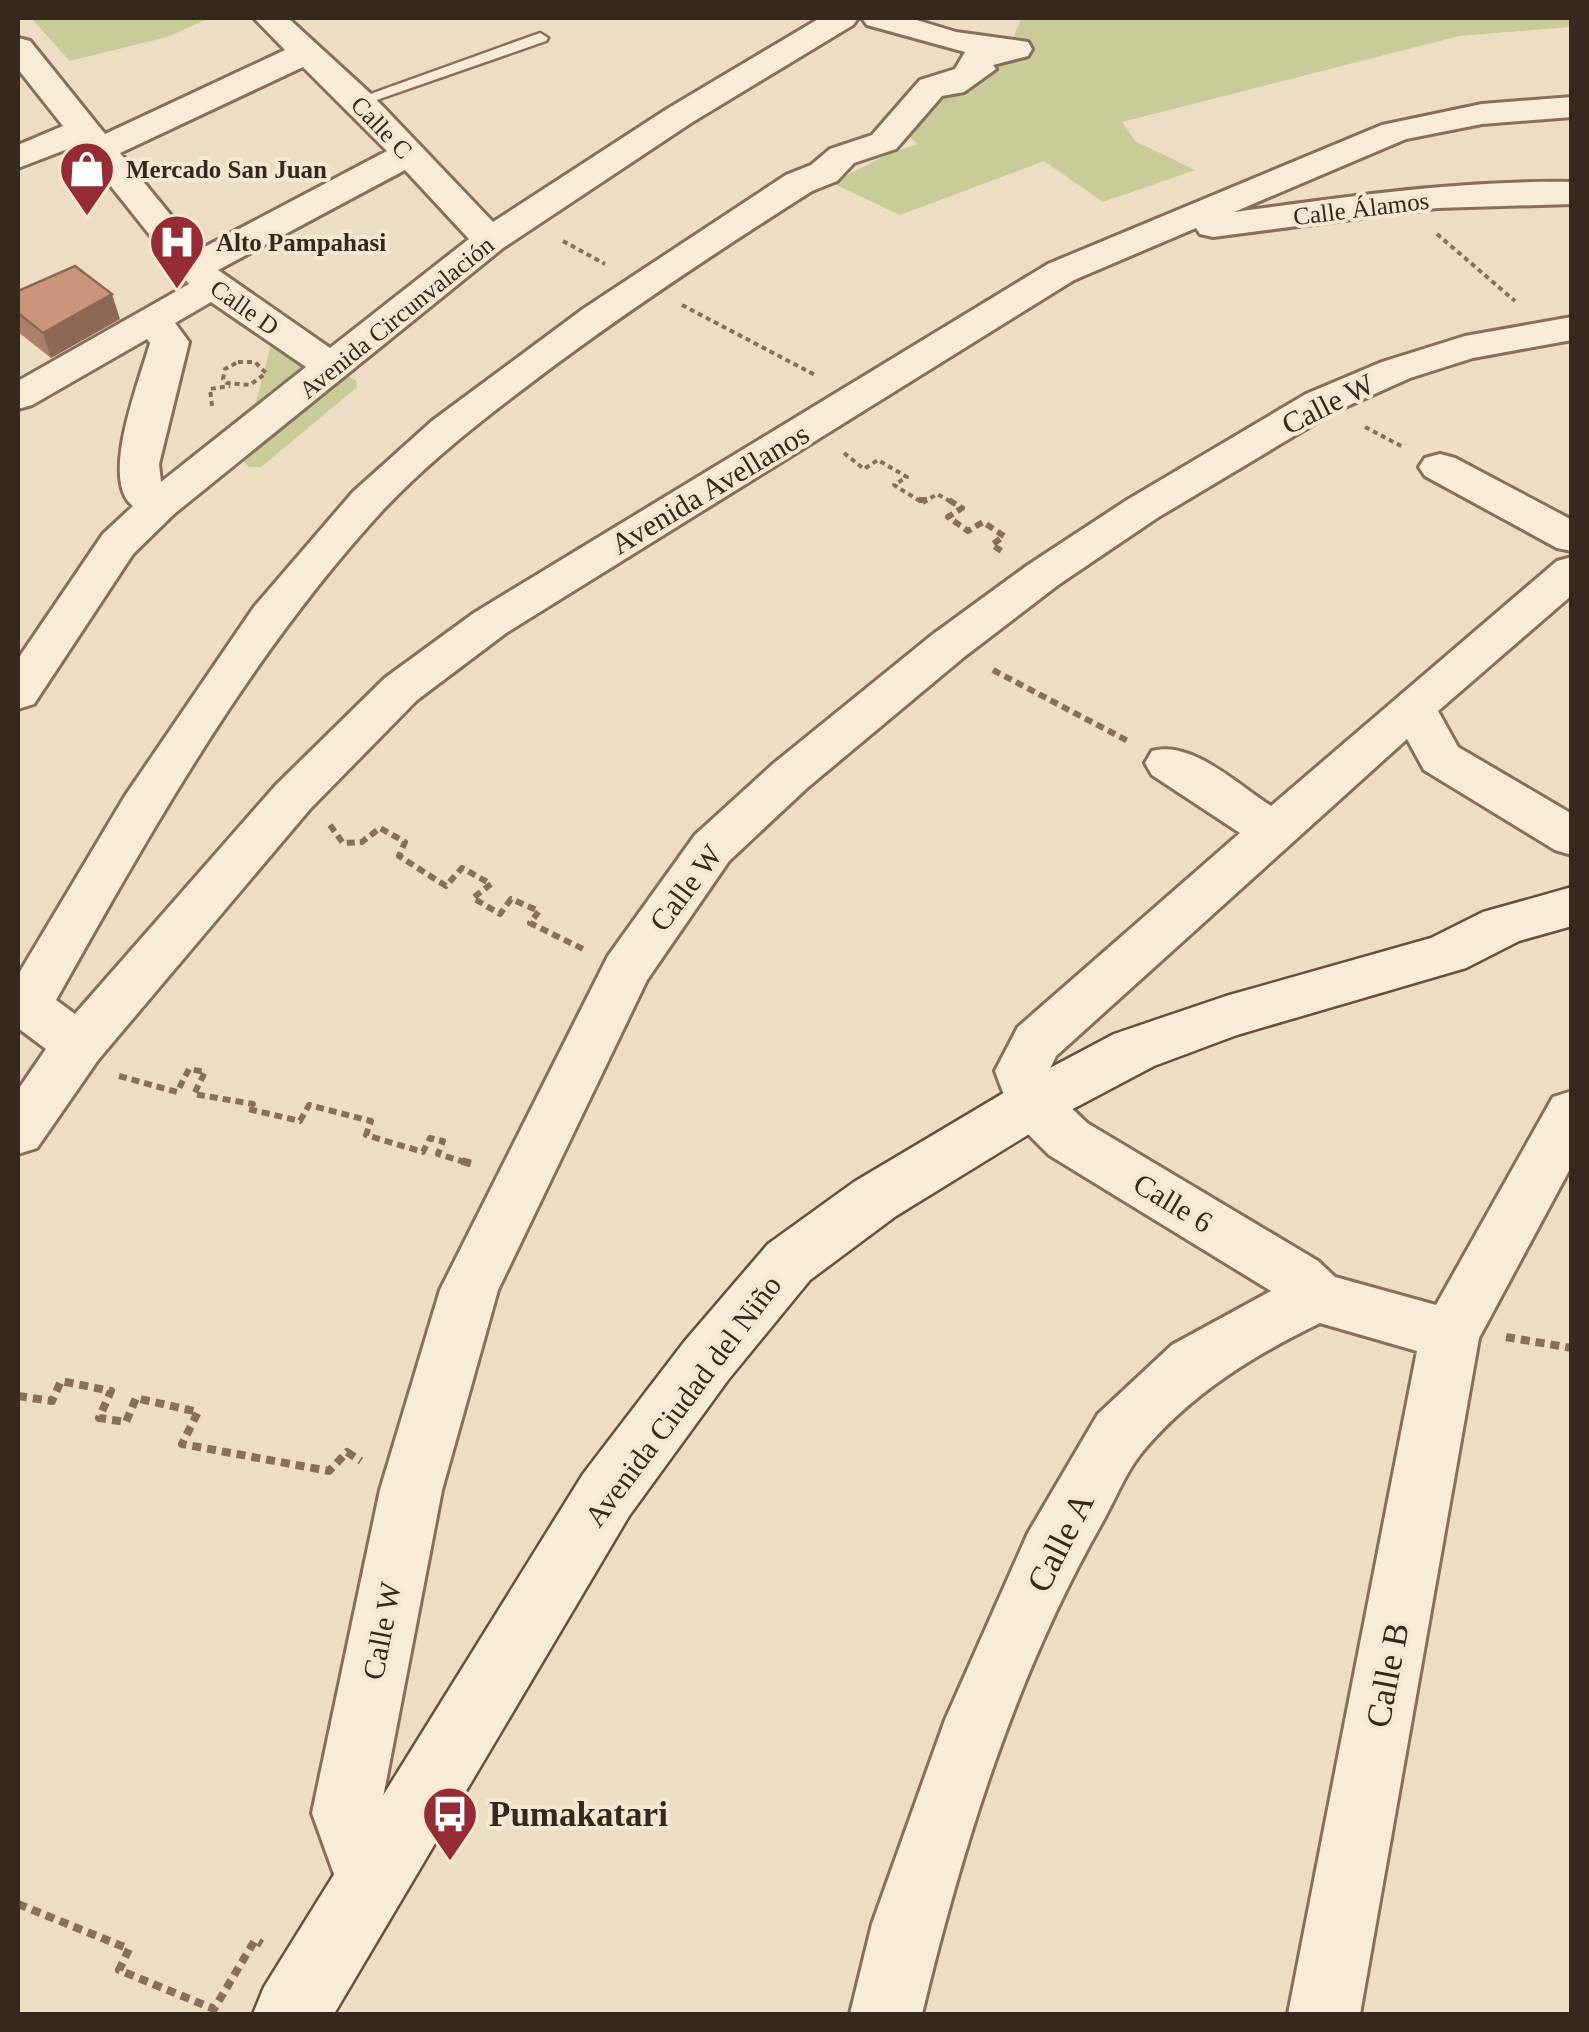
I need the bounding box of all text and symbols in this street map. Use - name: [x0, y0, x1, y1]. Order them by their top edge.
- street label: Calle C: [346, 91, 418, 164]
- shop icon: Mercado San Juan: [57, 139, 117, 218]
- place label: Mercado San Juan: [126, 156, 327, 183]
- street label: Calle Álamos: [1292, 187, 1431, 230]
- hospital icon: Alto Pampahasi: [147, 212, 207, 291]
- place label: Alto Pampahasi: [216, 229, 386, 256]
- street label: Avenida Circunvalación: [294, 230, 499, 404]
- street label: Calle D: [205, 274, 284, 341]
- street label: Calle W: [1276, 366, 1380, 441]
- street label: Avenida Avellanos: [605, 417, 815, 561]
- street label: Calle W: [643, 838, 729, 937]
- street label: Calle 6: [1128, 1166, 1219, 1239]
- street label: Avenida Ciudad del Niño: [578, 1269, 788, 1533]
- street label: Calle A: [1019, 1486, 1102, 1598]
- street label: Calle W: [356, 1579, 407, 1682]
- street label: Calle B: [1358, 1619, 1417, 1731]
- bus stop icon: Pumakatari: [420, 1784, 480, 1863]
- place label: Pumakatari: [489, 1795, 668, 1834]

